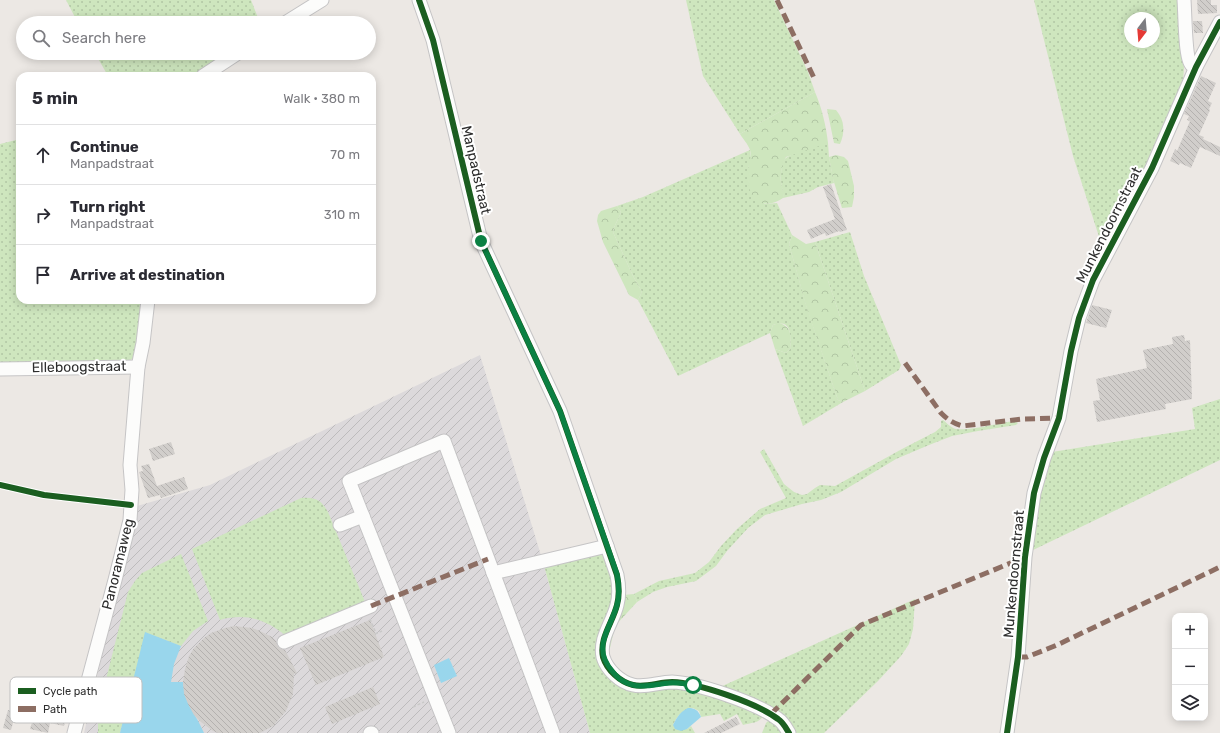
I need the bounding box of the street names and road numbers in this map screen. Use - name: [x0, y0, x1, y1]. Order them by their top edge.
- street label: Manpadstraat: [458, 124, 495, 216]
- street label: Munkendoornstraat: [1072, 164, 1146, 286]
- street label: Elleboogstraat: [32, 358, 127, 376]
- street label: Munkendoornstraat: [1000, 509, 1028, 639]
- street label: Panoramaweg: [98, 517, 138, 611]

